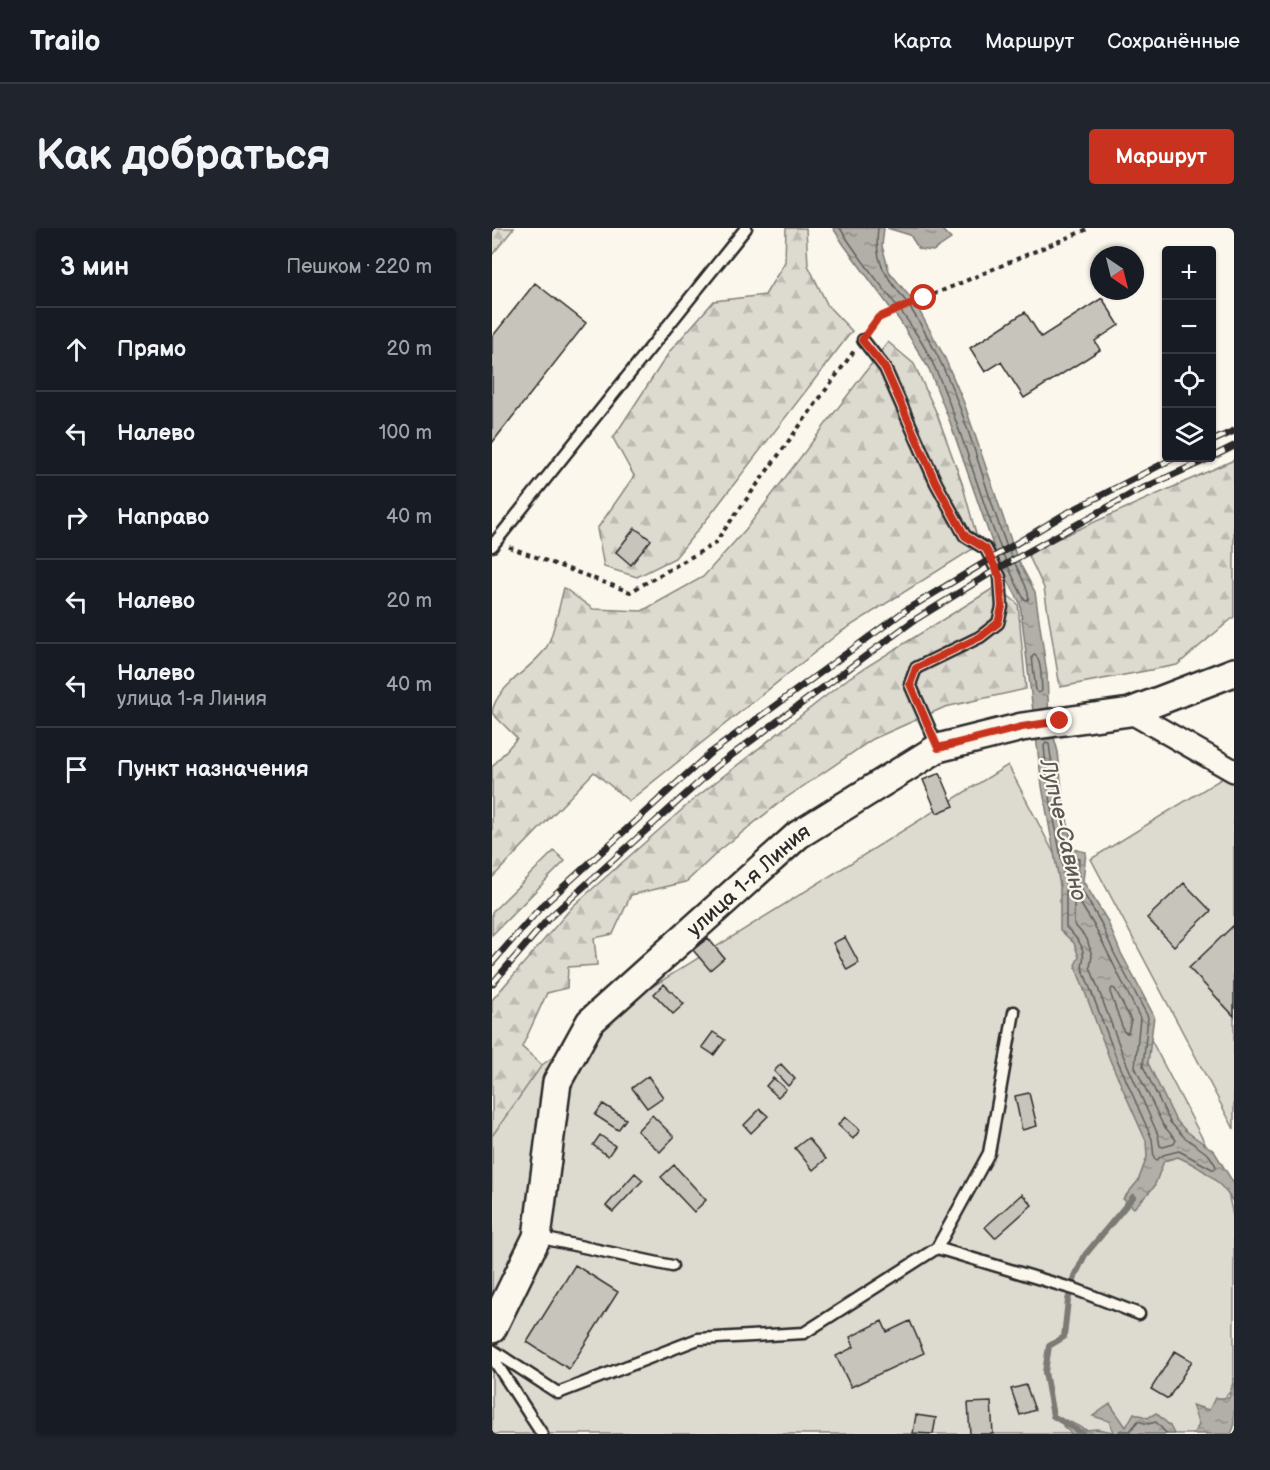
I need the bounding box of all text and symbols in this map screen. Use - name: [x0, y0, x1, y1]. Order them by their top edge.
- text: Trailo: [30, 25, 101, 58]
- text: Карта: [893, 29, 952, 54]
- text: Маршрут: [985, 29, 1074, 54]
- text: Сохранённые: [1107, 29, 1240, 54]
- button: Маршрут: [1089, 129, 1234, 184]
- text: Как добраться: [36, 131, 331, 182]
- north arrow: [1090, 246, 1144, 300]
- map controls: [1162, 246, 1216, 462]
- button: +: [1162, 246, 1216, 300]
- text: 3 мин: [60, 252, 129, 283]
- text: Пешком · 220 m: [286, 255, 432, 279]
- route start: [910, 284, 936, 310]
- button: −: [1162, 300, 1216, 354]
- icon: ahead: [60, 333, 93, 366]
- text: Прямо: [117, 336, 186, 363]
- text: 20 m: [387, 337, 432, 361]
- button: locate: [1162, 354, 1216, 408]
- button: layers: [1162, 408, 1216, 462]
- icon: left: [60, 417, 93, 450]
- text: Налево: [117, 420, 195, 447]
- text: 100 m: [379, 421, 432, 445]
- icon: right: [60, 501, 93, 534]
- text: Направо: [117, 504, 209, 531]
- text: 40 m: [386, 505, 432, 529]
- icon: left: [60, 585, 93, 618]
- text: Налево: [117, 588, 195, 615]
- text: 20 m: [387, 589, 432, 613]
- text: Налево: [117, 660, 195, 687]
- icon: left: [60, 669, 93, 702]
- text: 40 m: [386, 673, 432, 697]
- text: улица 1-я Линия: [117, 687, 267, 711]
- route end: [1046, 707, 1072, 733]
- icon: arrive: [60, 753, 93, 786]
- water label: Лупче-Савино: [1033, 755, 1092, 904]
- text: Пункт назначения: [117, 756, 309, 783]
- street label: улица 1-я Линия: [681, 818, 815, 942]

